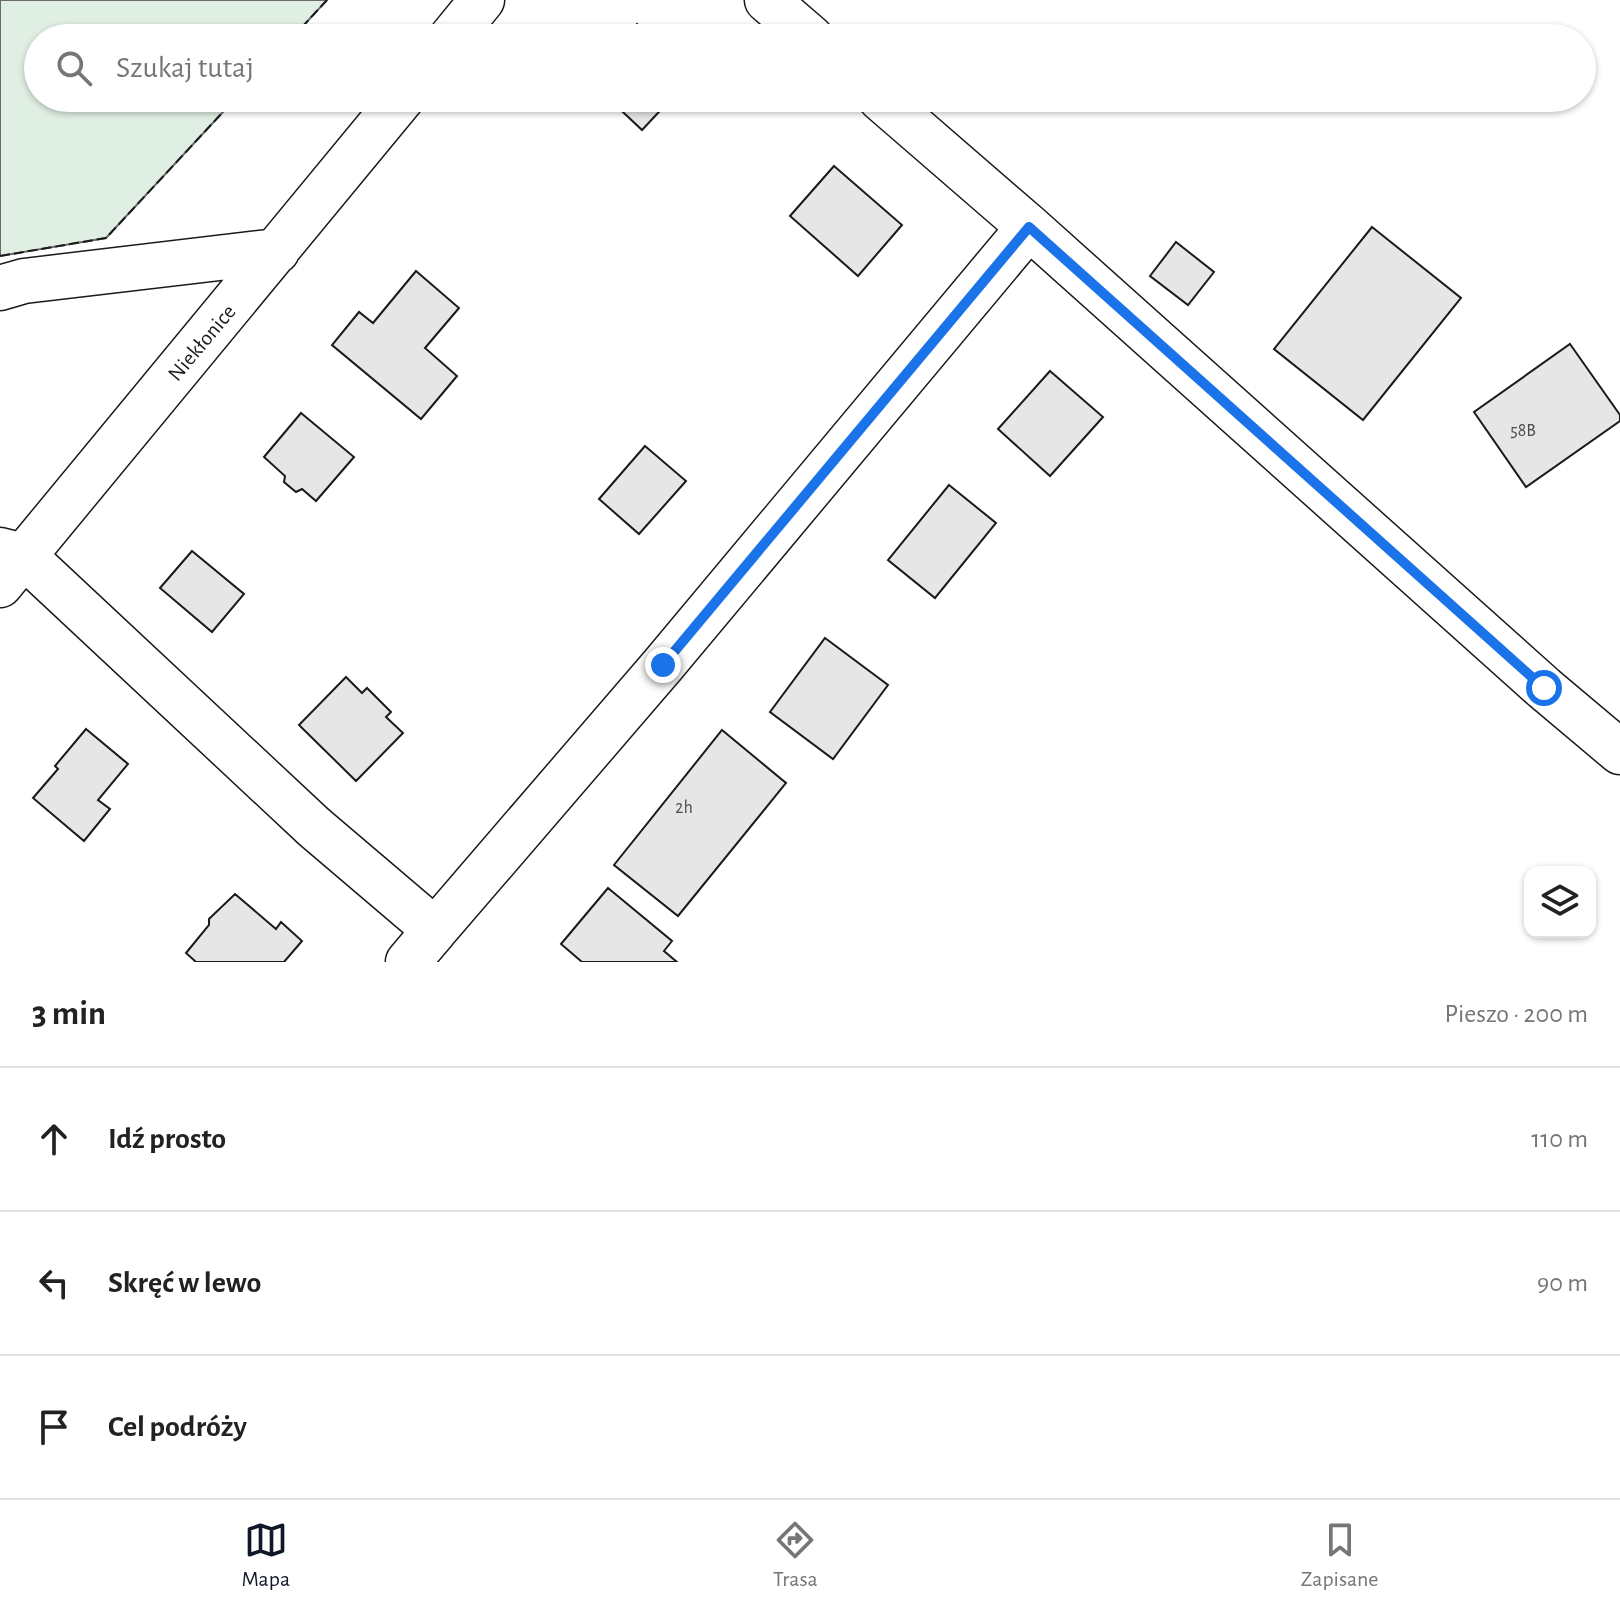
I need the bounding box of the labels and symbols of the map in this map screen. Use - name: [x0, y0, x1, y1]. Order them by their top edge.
- street label: Niekłonice: [164, 300, 240, 385]
- house number: 58B: [1510, 422, 1536, 440]
- route end: [645, 647, 681, 683]
- route start: [1526, 670, 1562, 706]
- house number: 2h: [675, 799, 693, 817]

